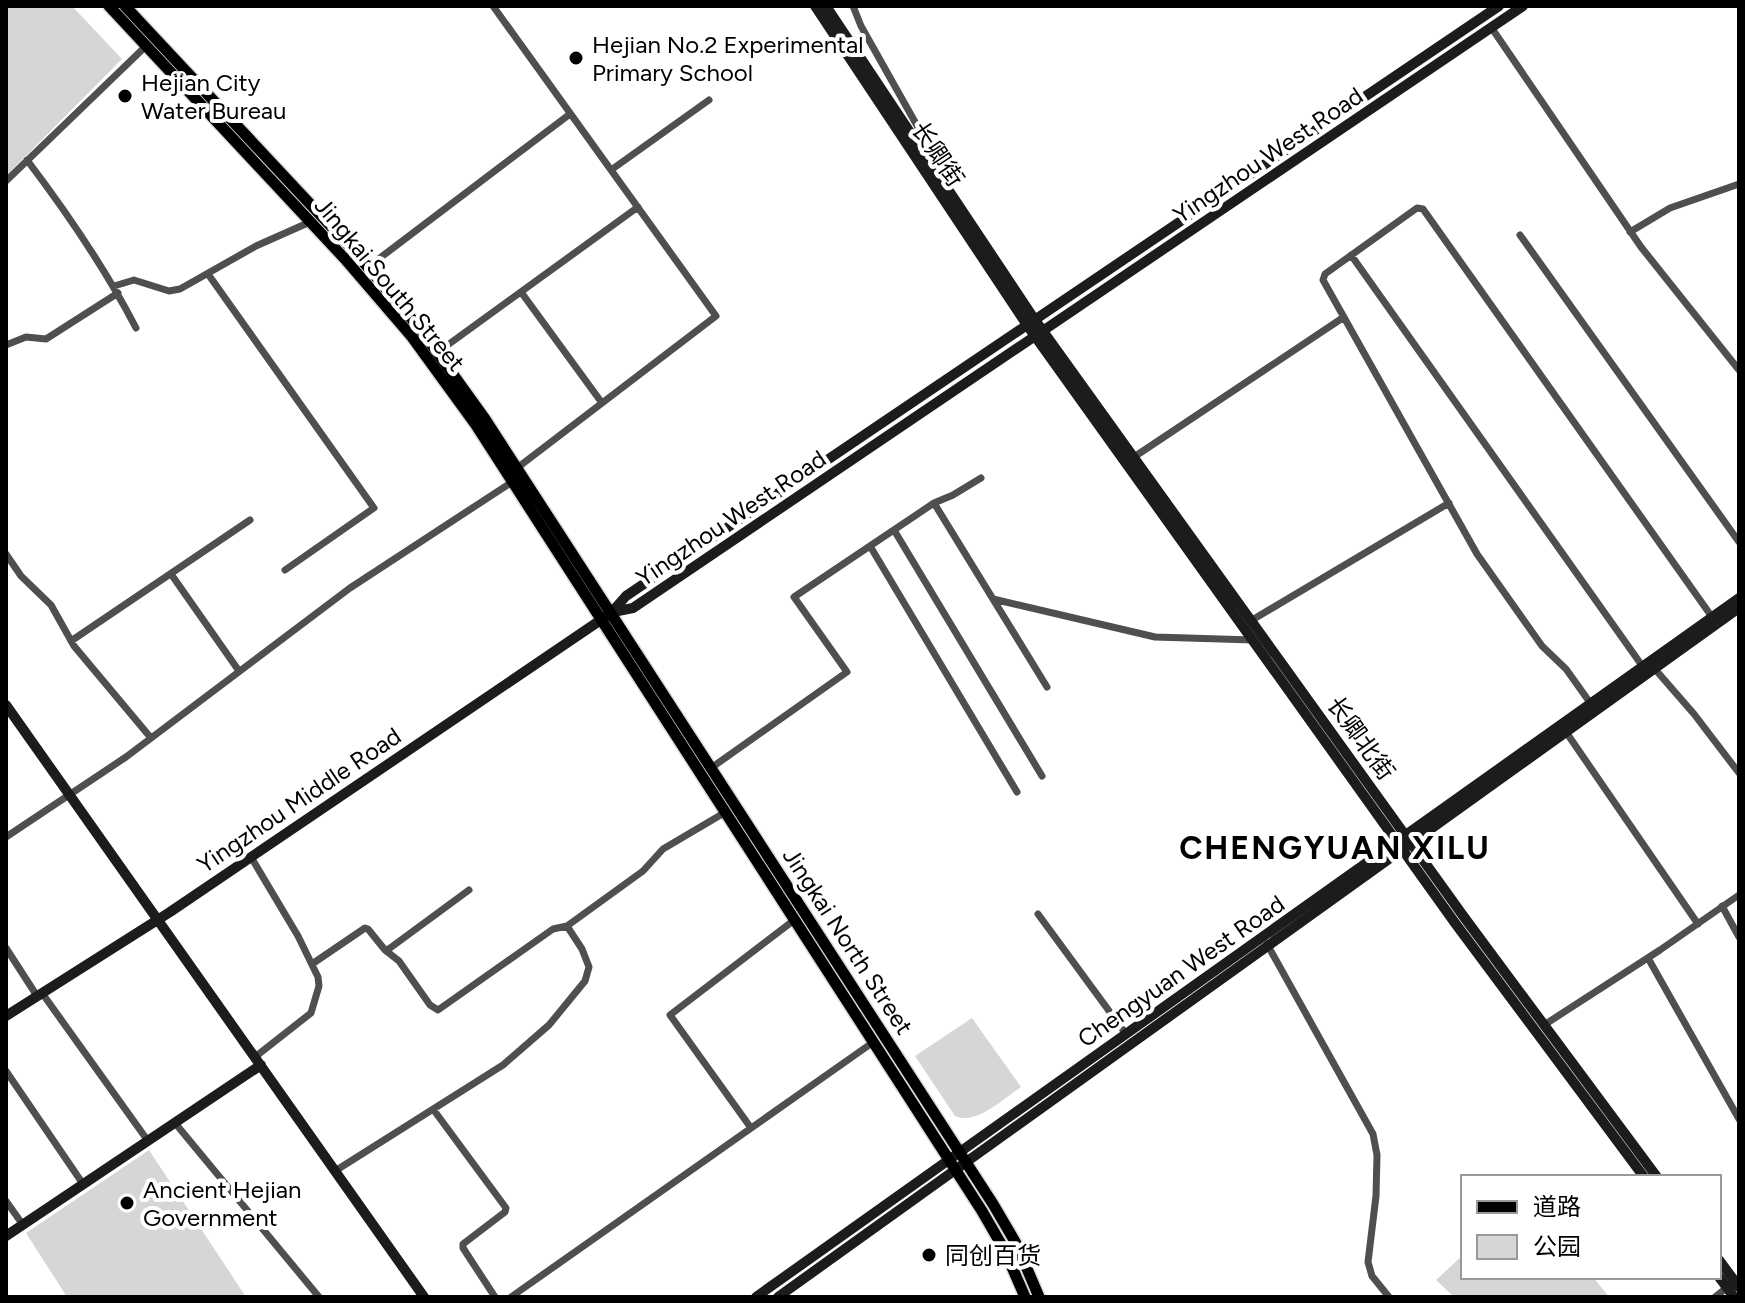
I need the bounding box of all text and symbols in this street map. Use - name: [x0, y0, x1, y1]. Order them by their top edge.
- place label: Hejian No.2 Experimental Primary School: [592, 30, 864, 87]
- marker: Hejian No.2 Experimental Primary School: [567, 49, 585, 67]
- place label: Hejian City Water Bureau: [141, 68, 286, 125]
- street label: Yingzhou West Road: [1168, 81, 1368, 229]
- marker: Hejian City Water Bureau: [116, 87, 134, 105]
- street label: 长卿街: [906, 116, 970, 192]
- street label: Jingkai South Street: [309, 191, 471, 377]
- street label: Yingzhou West Road: [631, 444, 831, 592]
- street label: 长卿北街: [1321, 691, 1401, 785]
- street label: Yingzhou Middle Road: [192, 721, 406, 879]
- district label: CHENGYUAN XILU: [1179, 829, 1491, 867]
- street label: Jingkai North Street: [777, 842, 919, 1040]
- street label: Chengyuan West Road: [1072, 889, 1290, 1053]
- place label: Ancient Hejian Government: [143, 1175, 301, 1232]
- legend: [1461, 1175, 1721, 1279]
- text: 道路: [1533, 1192, 1581, 1221]
- marker: Ancient Hejian Government: [118, 1194, 136, 1212]
- text: 公园: [1533, 1232, 1581, 1261]
- place label: 同创百货: [945, 1241, 1041, 1270]
- marker: 同创百货: [920, 1246, 938, 1264]

